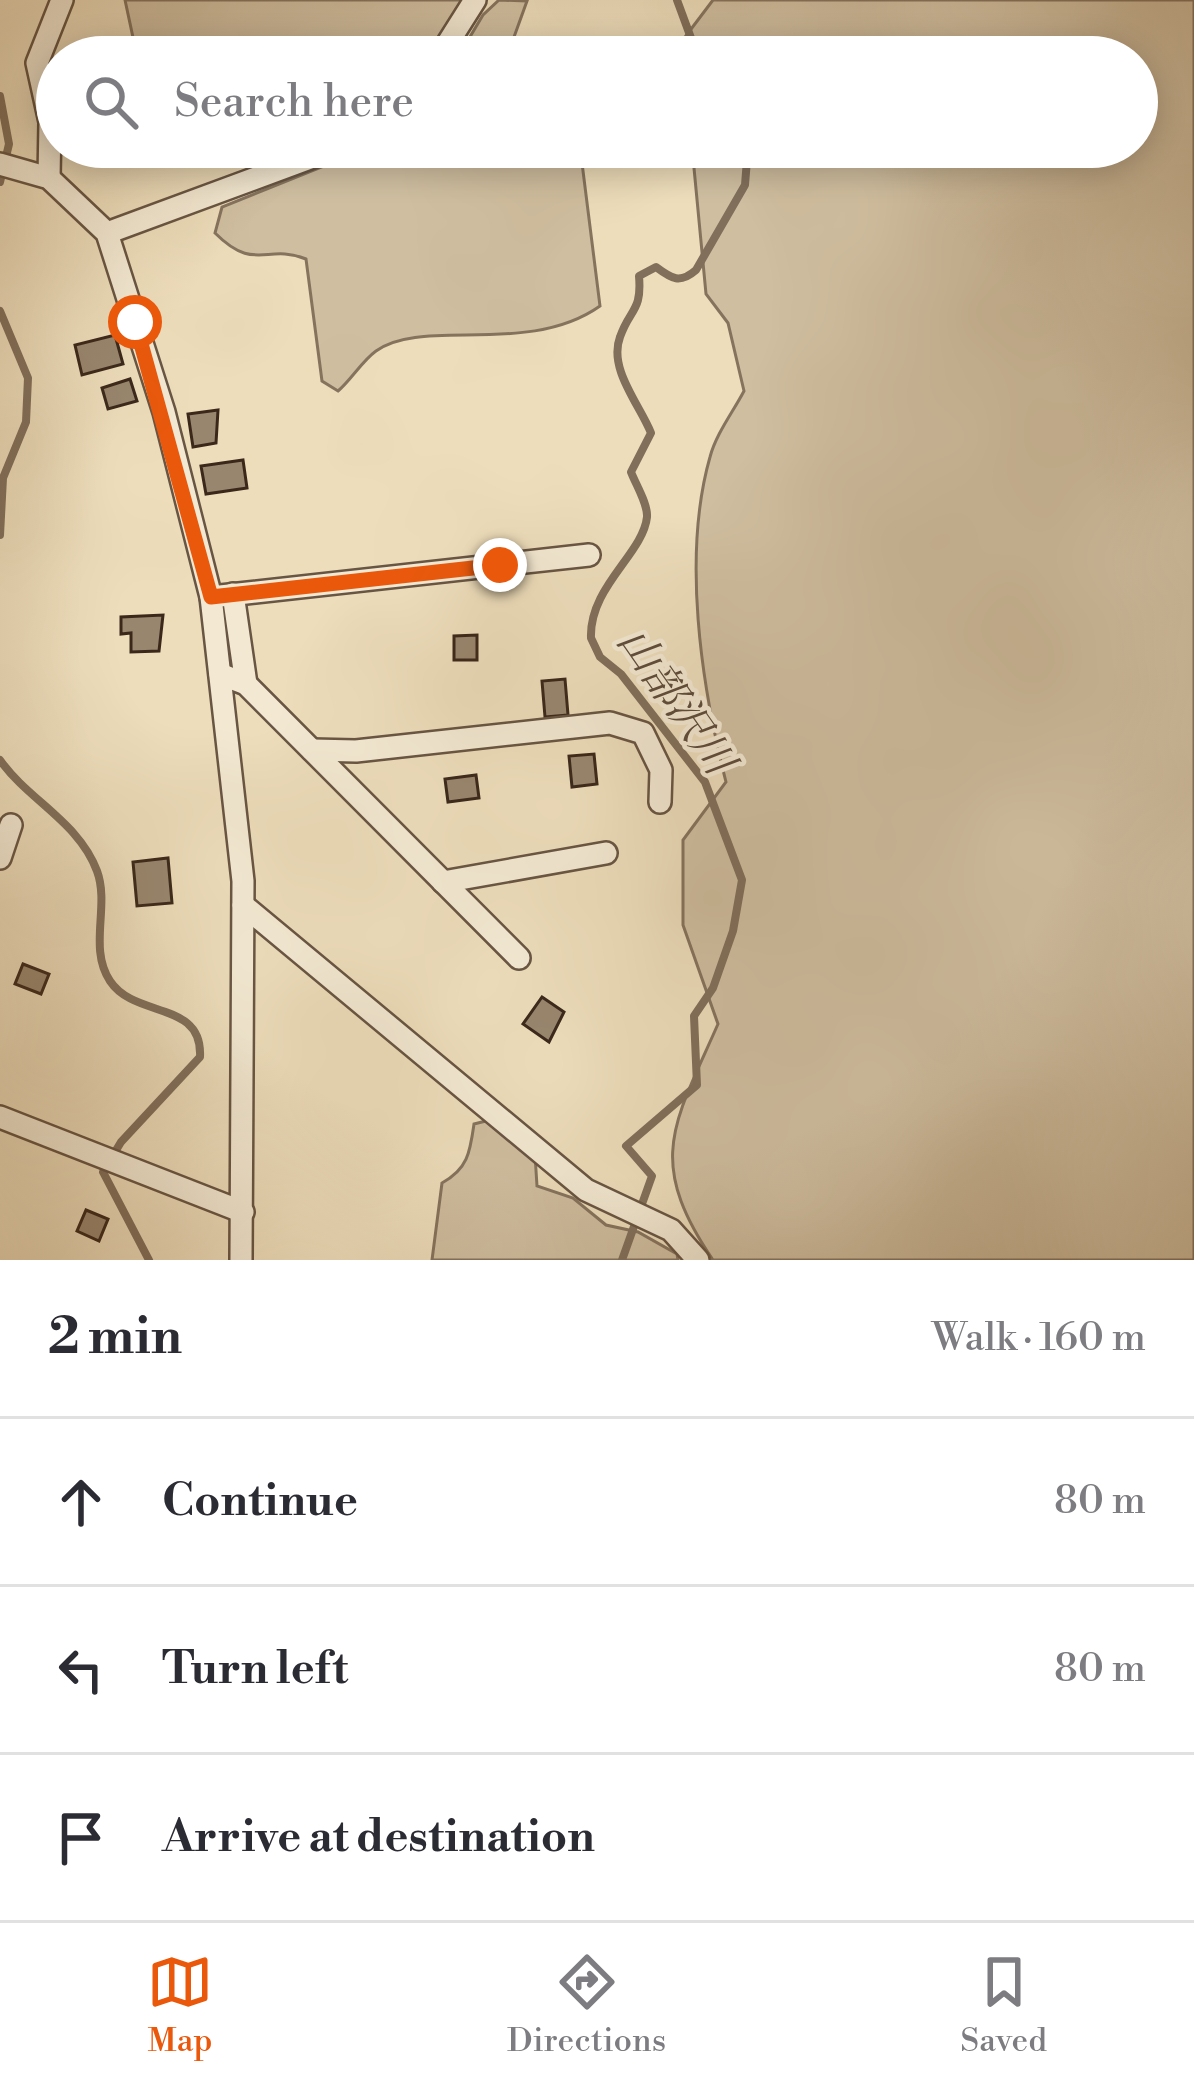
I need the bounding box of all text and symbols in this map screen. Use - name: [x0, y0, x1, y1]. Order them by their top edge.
- search box: [36, 36, 1158, 168]
- icon: search: [78, 69, 144, 135]
- text: Search here: [174, 74, 414, 131]
- route start: [108, 295, 162, 349]
- route end: [473, 538, 527, 592]
- water label: 山部沢川: [605, 617, 747, 789]
- text: 2 min: [48, 1306, 182, 1370]
- text: Walk · 160 m: [932, 1314, 1146, 1363]
- icon: ahead: [48, 1469, 114, 1535]
- text: Continue: [162, 1473, 358, 1530]
- text: 80 m: [1054, 1477, 1146, 1526]
- icon: left: [48, 1637, 114, 1703]
- text: Turn left: [162, 1641, 348, 1698]
- text: 80 m: [1054, 1645, 1146, 1694]
- icon: arrive: [48, 1805, 114, 1871]
- text: Arrive at destination: [162, 1809, 595, 1866]
- tab: Map: [147, 1949, 213, 2062]
- tab: Directions: [507, 1949, 666, 2062]
- tab: Saved: [960, 1949, 1047, 2062]

